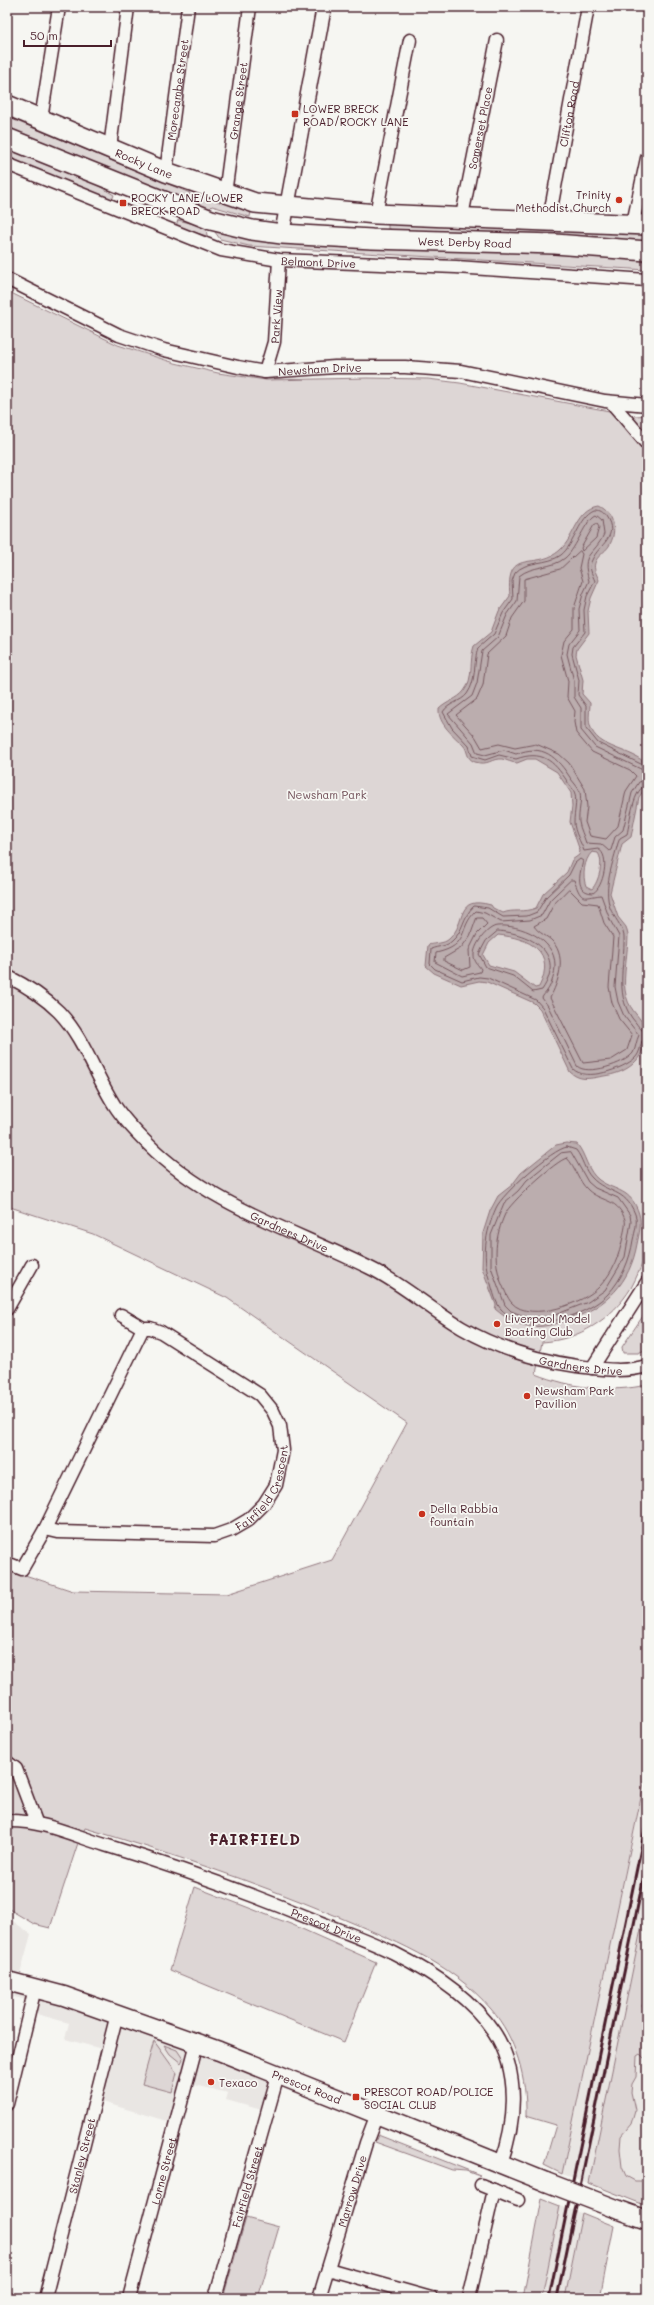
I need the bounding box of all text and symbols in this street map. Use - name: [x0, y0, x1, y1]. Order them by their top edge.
- scale bar: [24, 22, 111, 48]
- text: 50 m: [30, 27, 58, 43]
- street label: Morecambe Street: [163, 38, 191, 141]
- street label: Grange Street: [225, 61, 250, 141]
- street label: Clifton Road: [555, 80, 582, 148]
- street label: Somerset Place: [464, 85, 495, 170]
- place label: LOWER BRECK ROAD/ROCKY LANE: [303, 101, 409, 129]
- marker: LOWER BRECK ROAD/ROCKY LANE: [290, 109, 300, 119]
- street label: Rocky Lane: [113, 144, 175, 181]
- place label: Trinity Methodist Church: [516, 187, 611, 215]
- place label: ROCKY LANE/LOWER BRECK ROAD: [131, 190, 243, 218]
- marker: Trinity Methodist Church: [614, 195, 624, 205]
- marker: ROCKY LANE/LOWER BRECK ROAD: [118, 198, 128, 208]
- street label: West Derby Road: [417, 233, 512, 250]
- street label: Belmont Drive: [281, 253, 357, 271]
- street label: Park View: [266, 289, 285, 344]
- street label: Newsham Drive: [278, 360, 362, 379]
- park label: Newsham Park: [287, 787, 367, 802]
- street label: Gardners Drive: [248, 1207, 331, 1255]
- place label: Liverpool Model Boating Club: [505, 1311, 590, 1339]
- marker: Liverpool Model Boating Club: [492, 1319, 502, 1329]
- street label: Gardners Drive: [538, 1352, 623, 1377]
- place label: Newsham Park Pavilion: [535, 1383, 614, 1411]
- marker: Newsham Park Pavilion: [522, 1391, 532, 1401]
- street label: Fairfield Crescent: [232, 1444, 290, 1534]
- place label: Della Rabbia fountain: [430, 1501, 499, 1529]
- marker: Della Rabbia fountain: [417, 1509, 427, 1519]
- district label: FAIRFIELD: [209, 1829, 301, 1849]
- street label: Prescot Drive: [289, 1904, 364, 1946]
- street label: Prescot Road: [270, 2066, 344, 2107]
- place label: Texaco: [219, 2075, 258, 2090]
- marker: Texaco: [206, 2077, 216, 2087]
- place label: PRESCOT ROAD/POLICE SOCIAL CLUB: [364, 2084, 493, 2112]
- marker: PRESCOT ROAD/POLICE SOCIAL CLUB: [351, 2092, 361, 2102]
- street label: Stanley Street: [64, 2116, 98, 2195]
- street label: Lorne Street: [147, 2135, 179, 2206]
- street label: Fairfield Street: [228, 2143, 265, 2229]
- street label: Marrow Drive: [334, 2153, 370, 2229]

